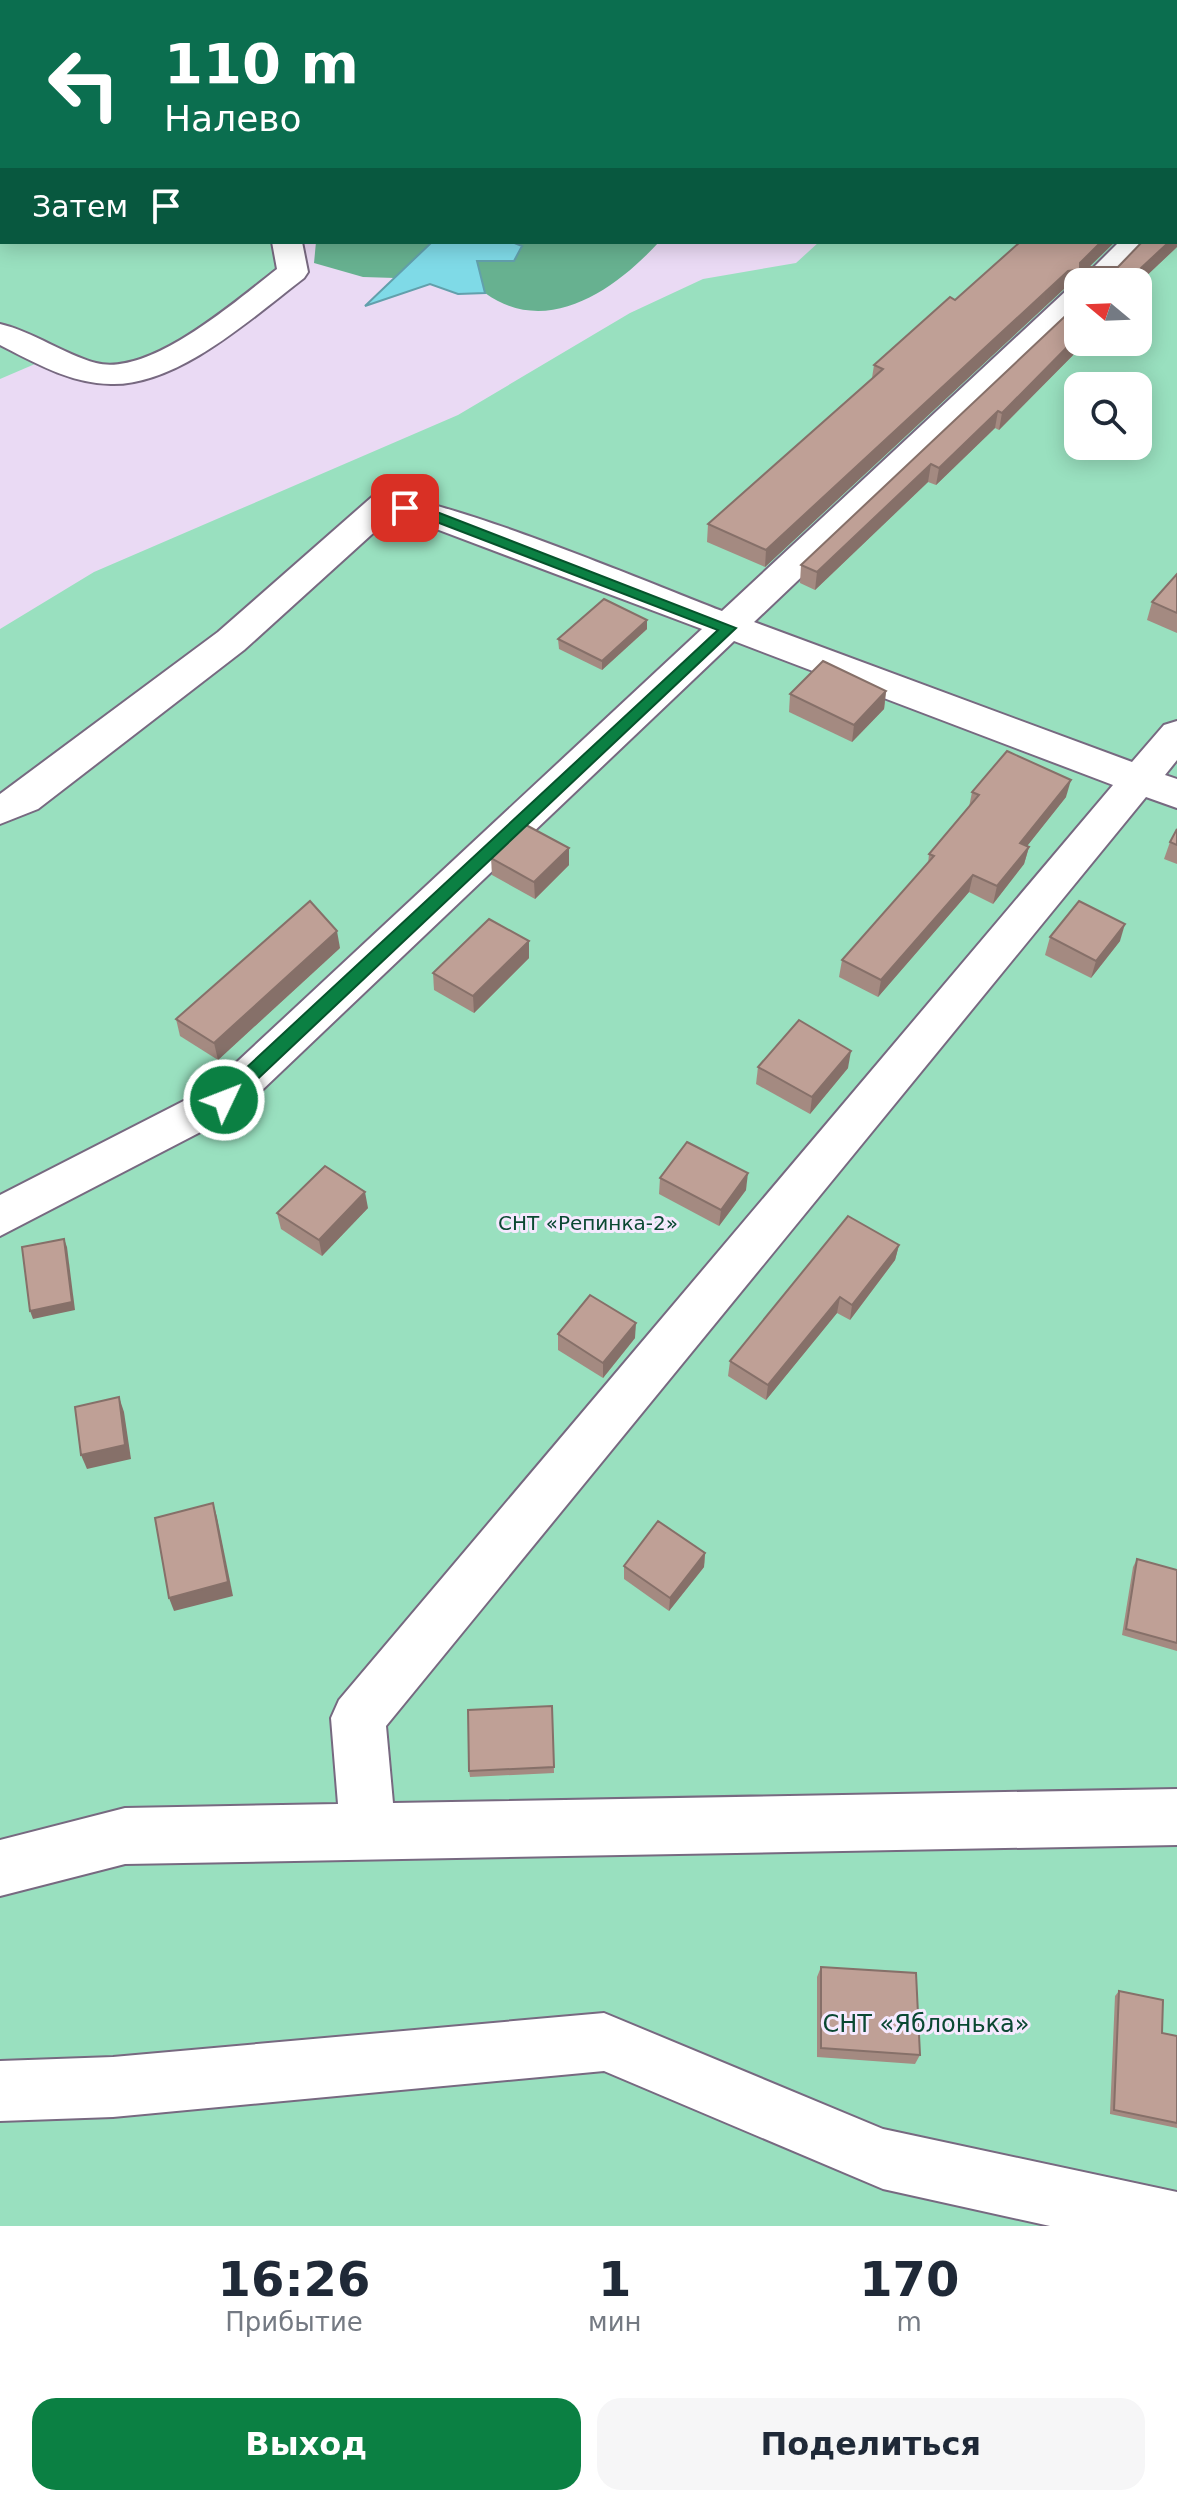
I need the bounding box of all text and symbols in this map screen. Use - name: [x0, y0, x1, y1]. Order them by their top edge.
- text: 110 m: [164, 31, 359, 96]
- icon: left: [32, 32, 136, 136]
- text: Налево: [164, 98, 302, 139]
- icon: arrive: [144, 184, 188, 228]
- text: Затем: [32, 189, 128, 224]
- north arrow: [1064, 268, 1152, 356]
- map controls: [1064, 268, 1152, 460]
- button: search: [1064, 372, 1152, 460]
- pin: [371, 474, 439, 542]
- icon: arrive: [383, 486, 427, 530]
- position arrow: [182, 1058, 266, 1142]
- park label: СНТ «Репинка-2»: [498, 1211, 678, 1235]
- park label: СНТ «Яблонька»: [823, 2010, 1030, 2038]
- text: 16:26: [218, 2251, 370, 2307]
- text: 1: [598, 2251, 631, 2307]
- text: 170: [859, 2251, 959, 2307]
- text: Прибытие: [225, 2307, 363, 2337]
- text: мин: [588, 2307, 642, 2337]
- text: m: [897, 2307, 922, 2337]
- button: Выход: [32, 2398, 581, 2490]
- button: Поделиться: [597, 2398, 1145, 2490]

